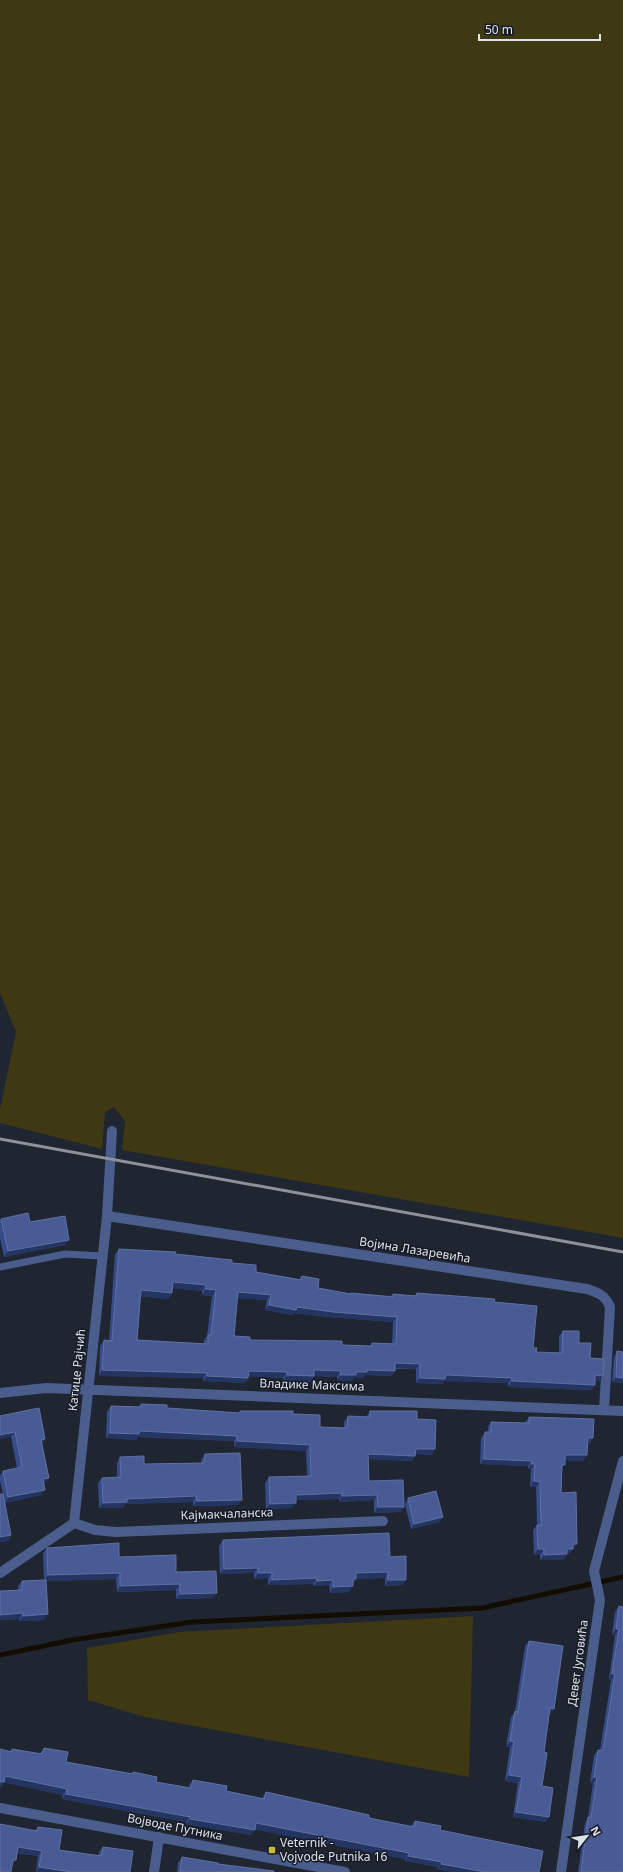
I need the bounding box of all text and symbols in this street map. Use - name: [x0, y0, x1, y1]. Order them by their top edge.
- scale bar: [479, 16, 600, 42]
- text: 50 m: [485, 21, 513, 38]
- street label: Војина Лазаревића: [358, 1232, 472, 1267]
- street label: Катице Рајчић: [64, 1328, 89, 1412]
- street label: Владике Максима: [259, 1374, 365, 1395]
- street label: Кајмакчаланска: [180, 1503, 274, 1524]
- street label: Девет Југовића: [563, 1619, 592, 1707]
- street label: Војводе Путника: [126, 1809, 224, 1844]
- north arrow: [567, 1816, 607, 1856]
- text: N: [587, 1823, 605, 1838]
- place label: Veternik - Vojvode Putnika 16: [280, 1834, 388, 1865]
- marker: Veternik - Vojvode Putnika 16: [267, 1845, 277, 1855]

